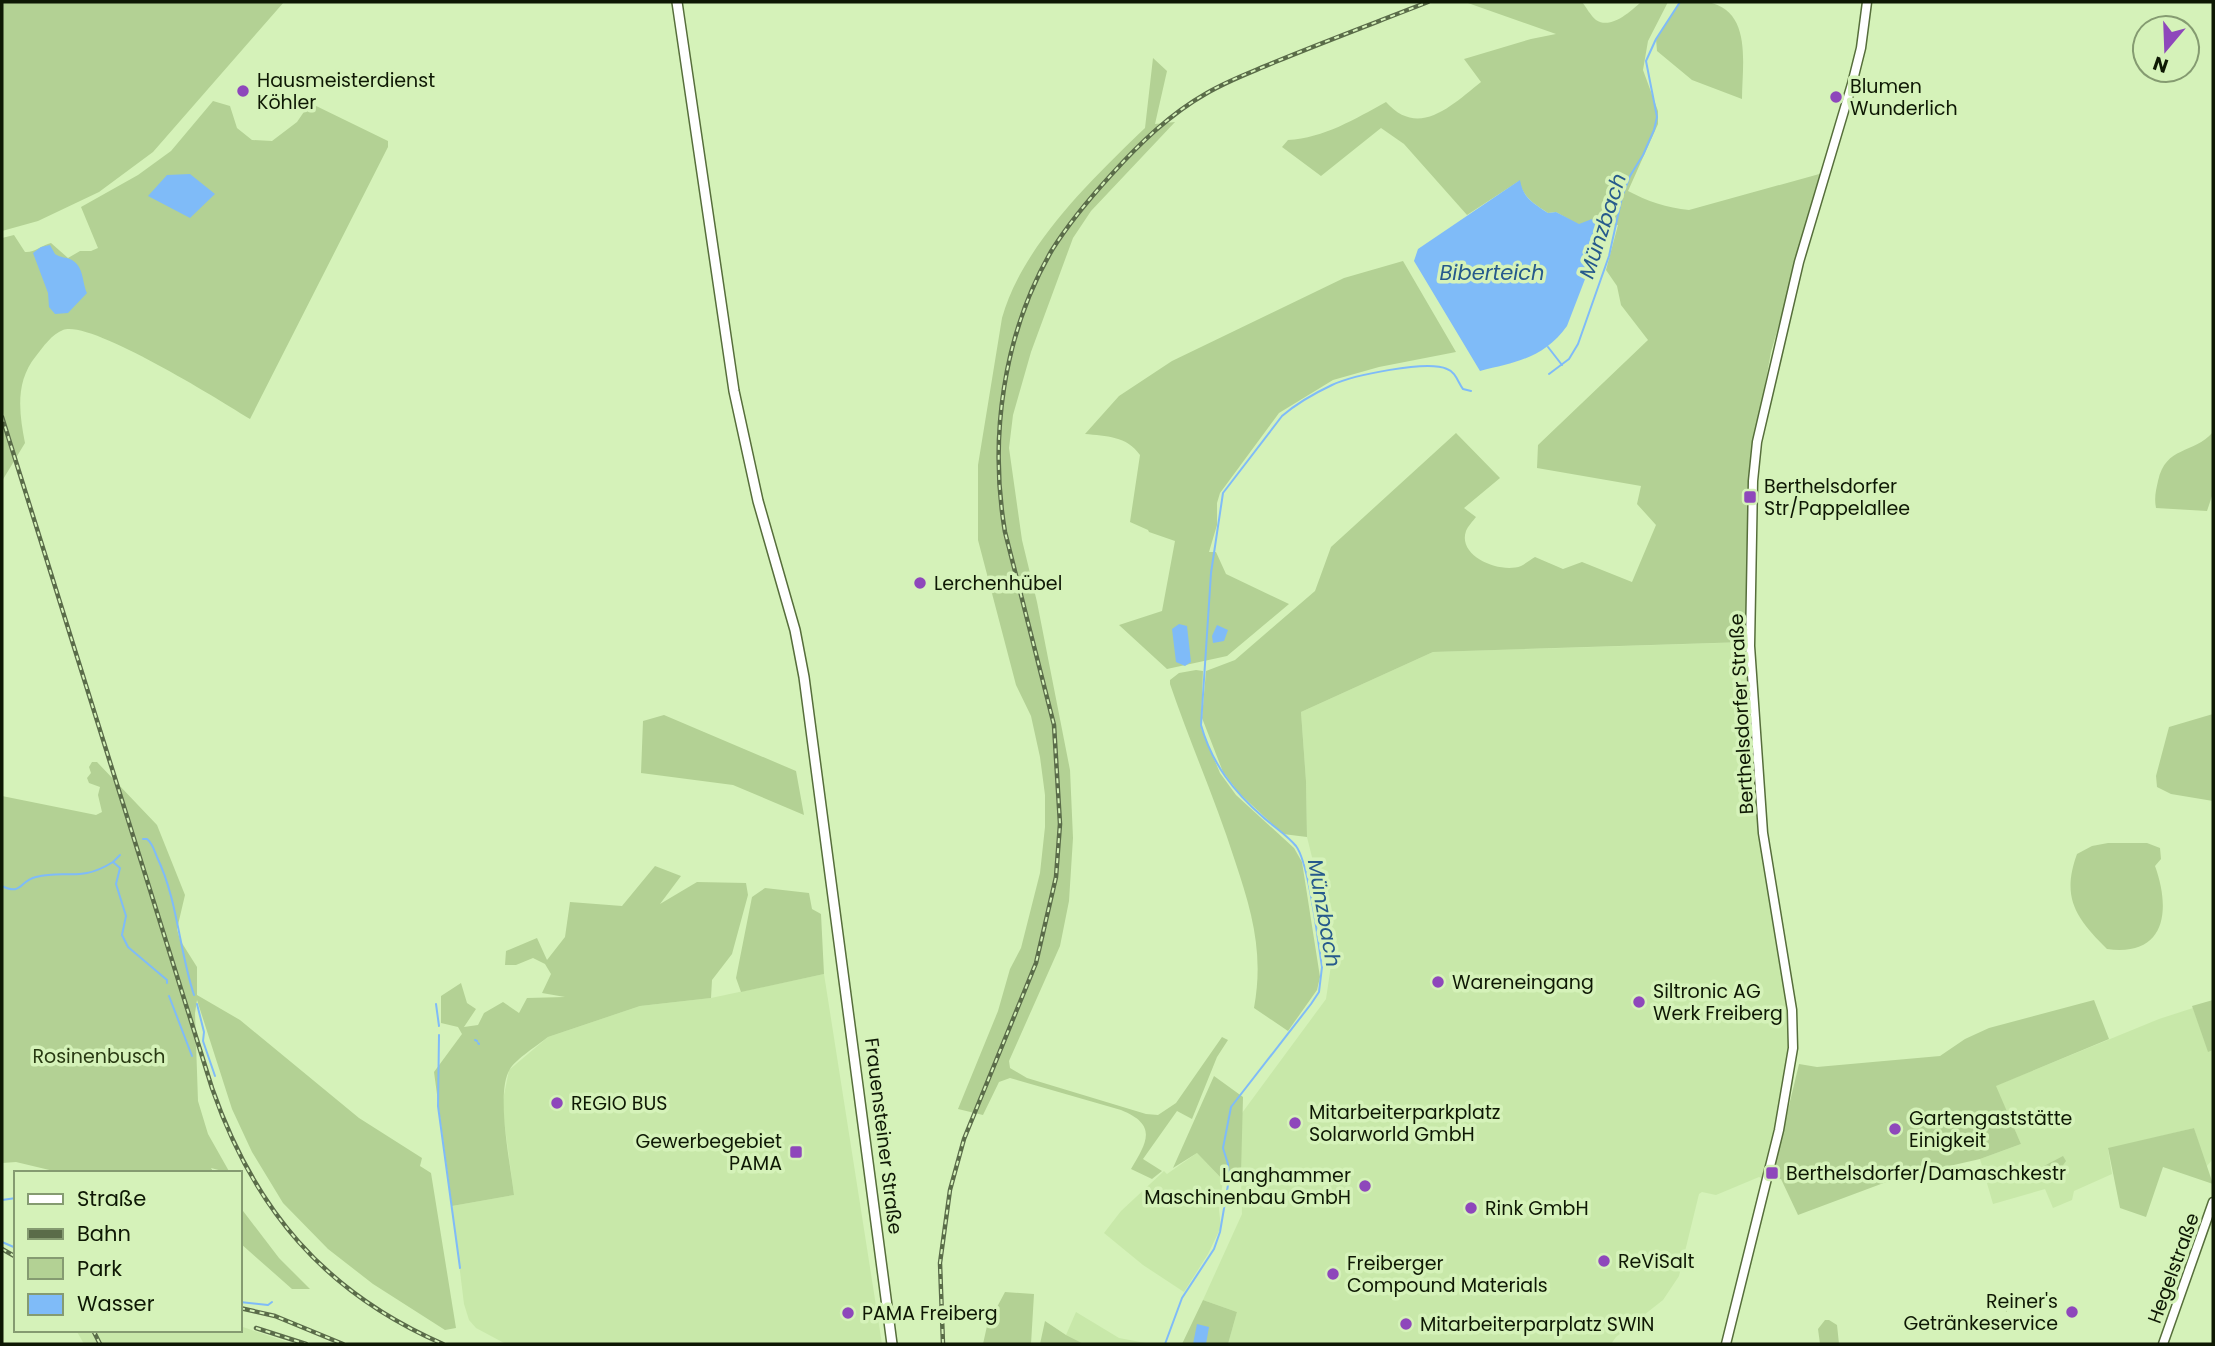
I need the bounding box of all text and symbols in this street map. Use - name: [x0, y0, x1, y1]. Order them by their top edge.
- north arrow: [2131, 14, 2201, 84]
- text: N: [2149, 50, 2172, 80]
- place label: Hausmeisterdienst Köhler: [257, 67, 435, 116]
- place label: Blumen Wunderlich: [1850, 73, 1958, 122]
- marker: Hausmeisterdienst Köhler: [235, 83, 251, 99]
- marker: Blumen Wunderlich: [1828, 89, 1844, 105]
- water label: Münzbach: [1572, 169, 1633, 282]
- water label: Biberteich: [1439, 258, 1545, 287]
- place label: Berthelsdorfer Str/Pappelallee: [1764, 473, 1910, 522]
- marker: Berthelsdorfer Str/Pappelallee: [1742, 489, 1758, 505]
- place label: Lerchenhübel: [934, 570, 1062, 597]
- marker: Lerchenhübel: [912, 575, 928, 591]
- street label: Berthelsdorfer Straße: [1723, 613, 1760, 815]
- water label: Münzbach: [1301, 857, 1348, 969]
- place label: Wareneingang: [1452, 969, 1594, 996]
- marker: Wareneingang: [1430, 974, 1446, 990]
- place label: Siltronic AG Werk Freiberg: [1653, 978, 1783, 1027]
- marker: Siltronic AG Werk Freiberg: [1631, 994, 1647, 1010]
- street label: Frauensteiner Straße: [858, 1036, 909, 1236]
- park label: Rosinenbusch: [32, 1043, 166, 1070]
- place label: REGIO BUS: [571, 1090, 667, 1117]
- marker: REGIO BUS: [549, 1095, 565, 1111]
- place label: Mitarbeiterparkplatz Solarworld GmbH: [1309, 1099, 1500, 1148]
- place label: Gartengaststätte Einigkeit: [1909, 1105, 2072, 1154]
- marker: Mitarbeiterparkplatz Solarworld GmbH: [1287, 1115, 1303, 1131]
- marker: Gartengaststätte Einigkeit: [1887, 1121, 1903, 1137]
- place label: Gewerbegebiet PAMA: [636, 1128, 782, 1177]
- marker: Gewerbegebiet PAMA: [788, 1144, 804, 1160]
- place label: Berthelsdorfer/Damaschkestr: [1786, 1160, 2066, 1187]
- place label: Langhammer Maschinenbau GmbH: [1144, 1162, 1351, 1211]
- marker: Berthelsdorfer/Damaschkestr: [1764, 1165, 1780, 1181]
- legend: [14, 1171, 242, 1332]
- marker: Langhammer Maschinenbau GmbH: [1357, 1178, 1373, 1194]
- text: Straße: [77, 1184, 146, 1213]
- place label: Rink GmbH: [1485, 1195, 1589, 1222]
- marker: Rink GmbH: [1463, 1200, 1479, 1216]
- street label: Hegelstraße: [2141, 1209, 2206, 1327]
- text: Bahn: [77, 1219, 131, 1248]
- place label: ReViSalt: [1618, 1248, 1695, 1275]
- place label: Freiberger Compound Materials: [1347, 1250, 1548, 1299]
- marker: ReViSalt: [1596, 1253, 1612, 1269]
- text: Park: [77, 1254, 122, 1283]
- marker: Freiberger Compound Materials: [1325, 1266, 1341, 1282]
- place label: Reiner's Getränkeservice: [1903, 1288, 2058, 1337]
- text: Wasser: [77, 1289, 155, 1318]
- place label: PAMA Freiberg: [862, 1300, 998, 1327]
- marker: Reiner's Getränkeservice: [2064, 1304, 2080, 1320]
- marker: PAMA Freiberg: [840, 1305, 856, 1321]
- place label: Mitarbeiterparplatz SWIN: [1420, 1311, 1654, 1338]
- marker: Mitarbeiterparplatz SWIN: [1398, 1316, 1414, 1332]

